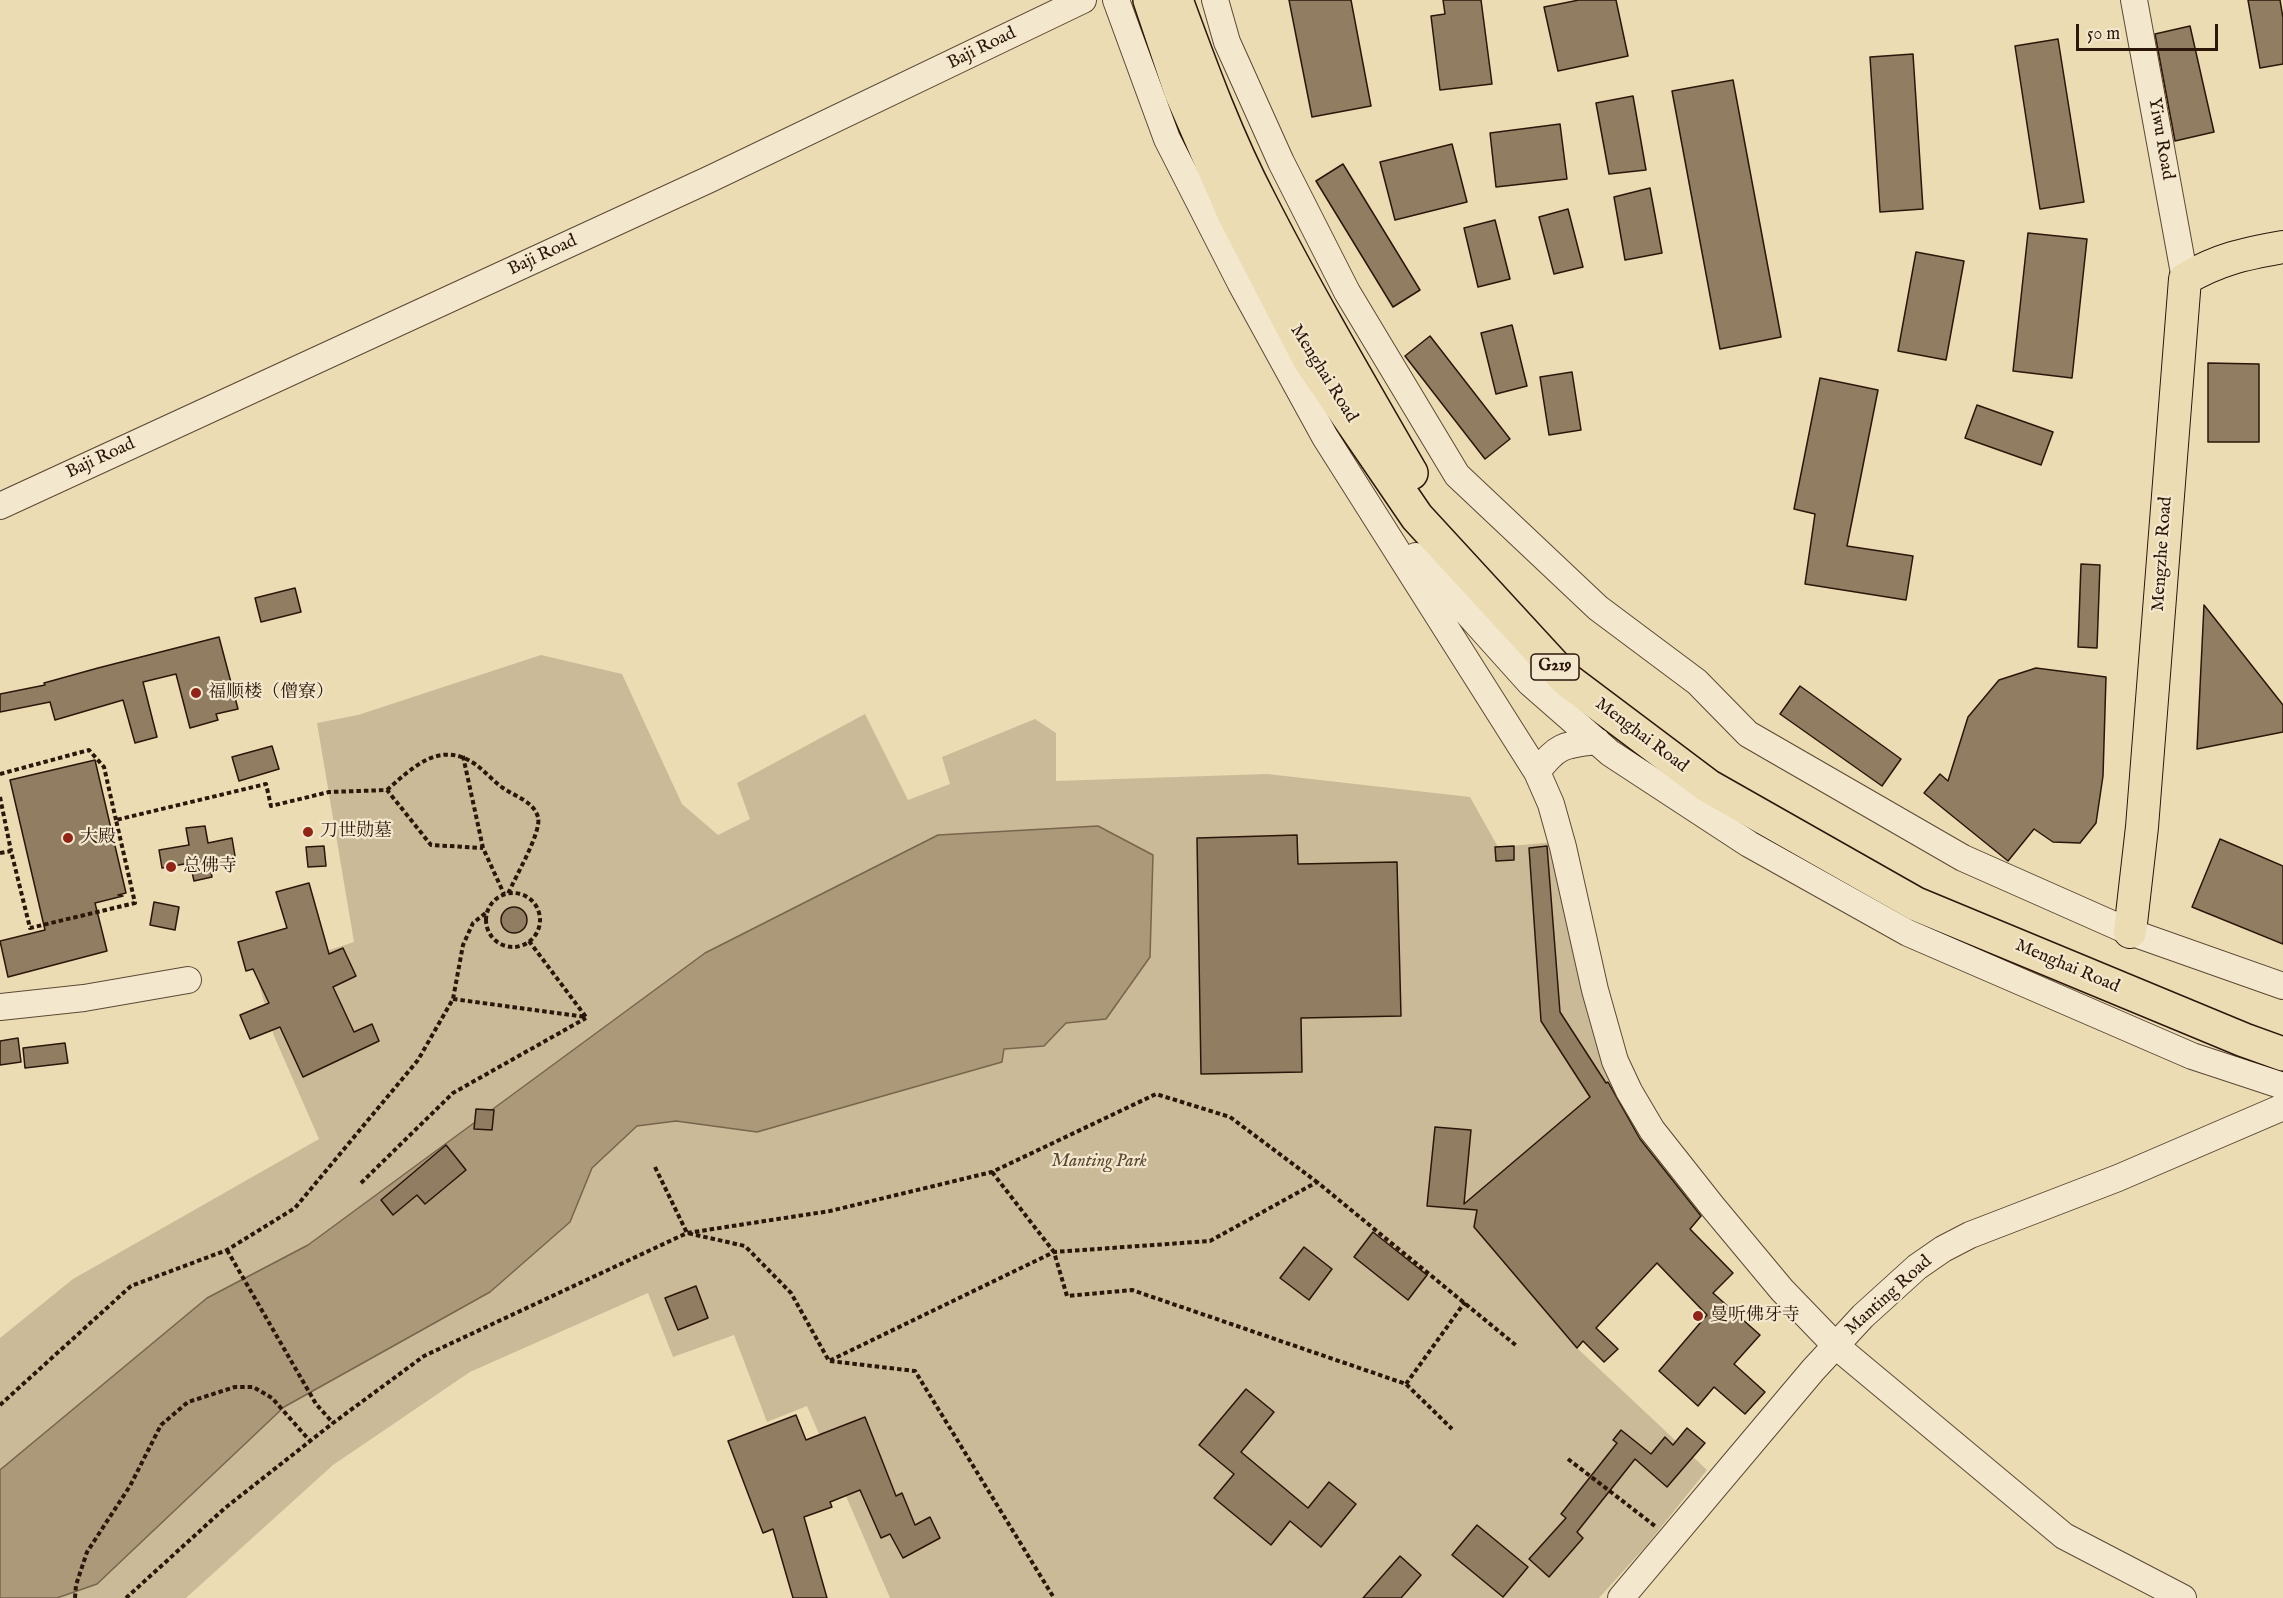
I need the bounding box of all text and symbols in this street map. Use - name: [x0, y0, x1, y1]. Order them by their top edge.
- scale bar: [2079, 12, 2222, 50]
- street label: Baji Road: [944, 23, 1020, 75]
- text: 50 m: [2087, 23, 2120, 46]
- street label: Yiwu Road: [2142, 96, 2178, 182]
- street label: Baji Road: [505, 231, 581, 281]
- street label: Menghai Road: [1284, 321, 1362, 427]
- street label: Baji Road: [63, 434, 139, 484]
- street label: Mengzhe Road: [2148, 496, 2178, 612]
- road number: G219: [1531, 654, 1579, 680]
- place label: 福顺楼（僧寮）: [208, 682, 334, 704]
- marker: 福顺楼（僧寮）: [189, 686, 203, 700]
- street label: Menghai Road: [1590, 694, 1692, 778]
- place label: 刀世勋墓: [320, 821, 392, 843]
- marker: 刀世勋墓: [301, 825, 315, 839]
- place label: 大殿: [80, 827, 116, 849]
- marker: 大殿: [61, 831, 75, 845]
- place label: 总佛寺: [183, 856, 237, 878]
- marker: 总佛寺: [164, 860, 178, 874]
- street label: Menghai Road: [2012, 935, 2122, 999]
- park label: Manting Park: [1051, 1151, 1147, 1173]
- street label: Manting Road: [1841, 1251, 1937, 1341]
- place label: 曼听佛牙寺: [1710, 1305, 1800, 1327]
- marker: 曼听佛牙寺: [1691, 1309, 1705, 1323]

